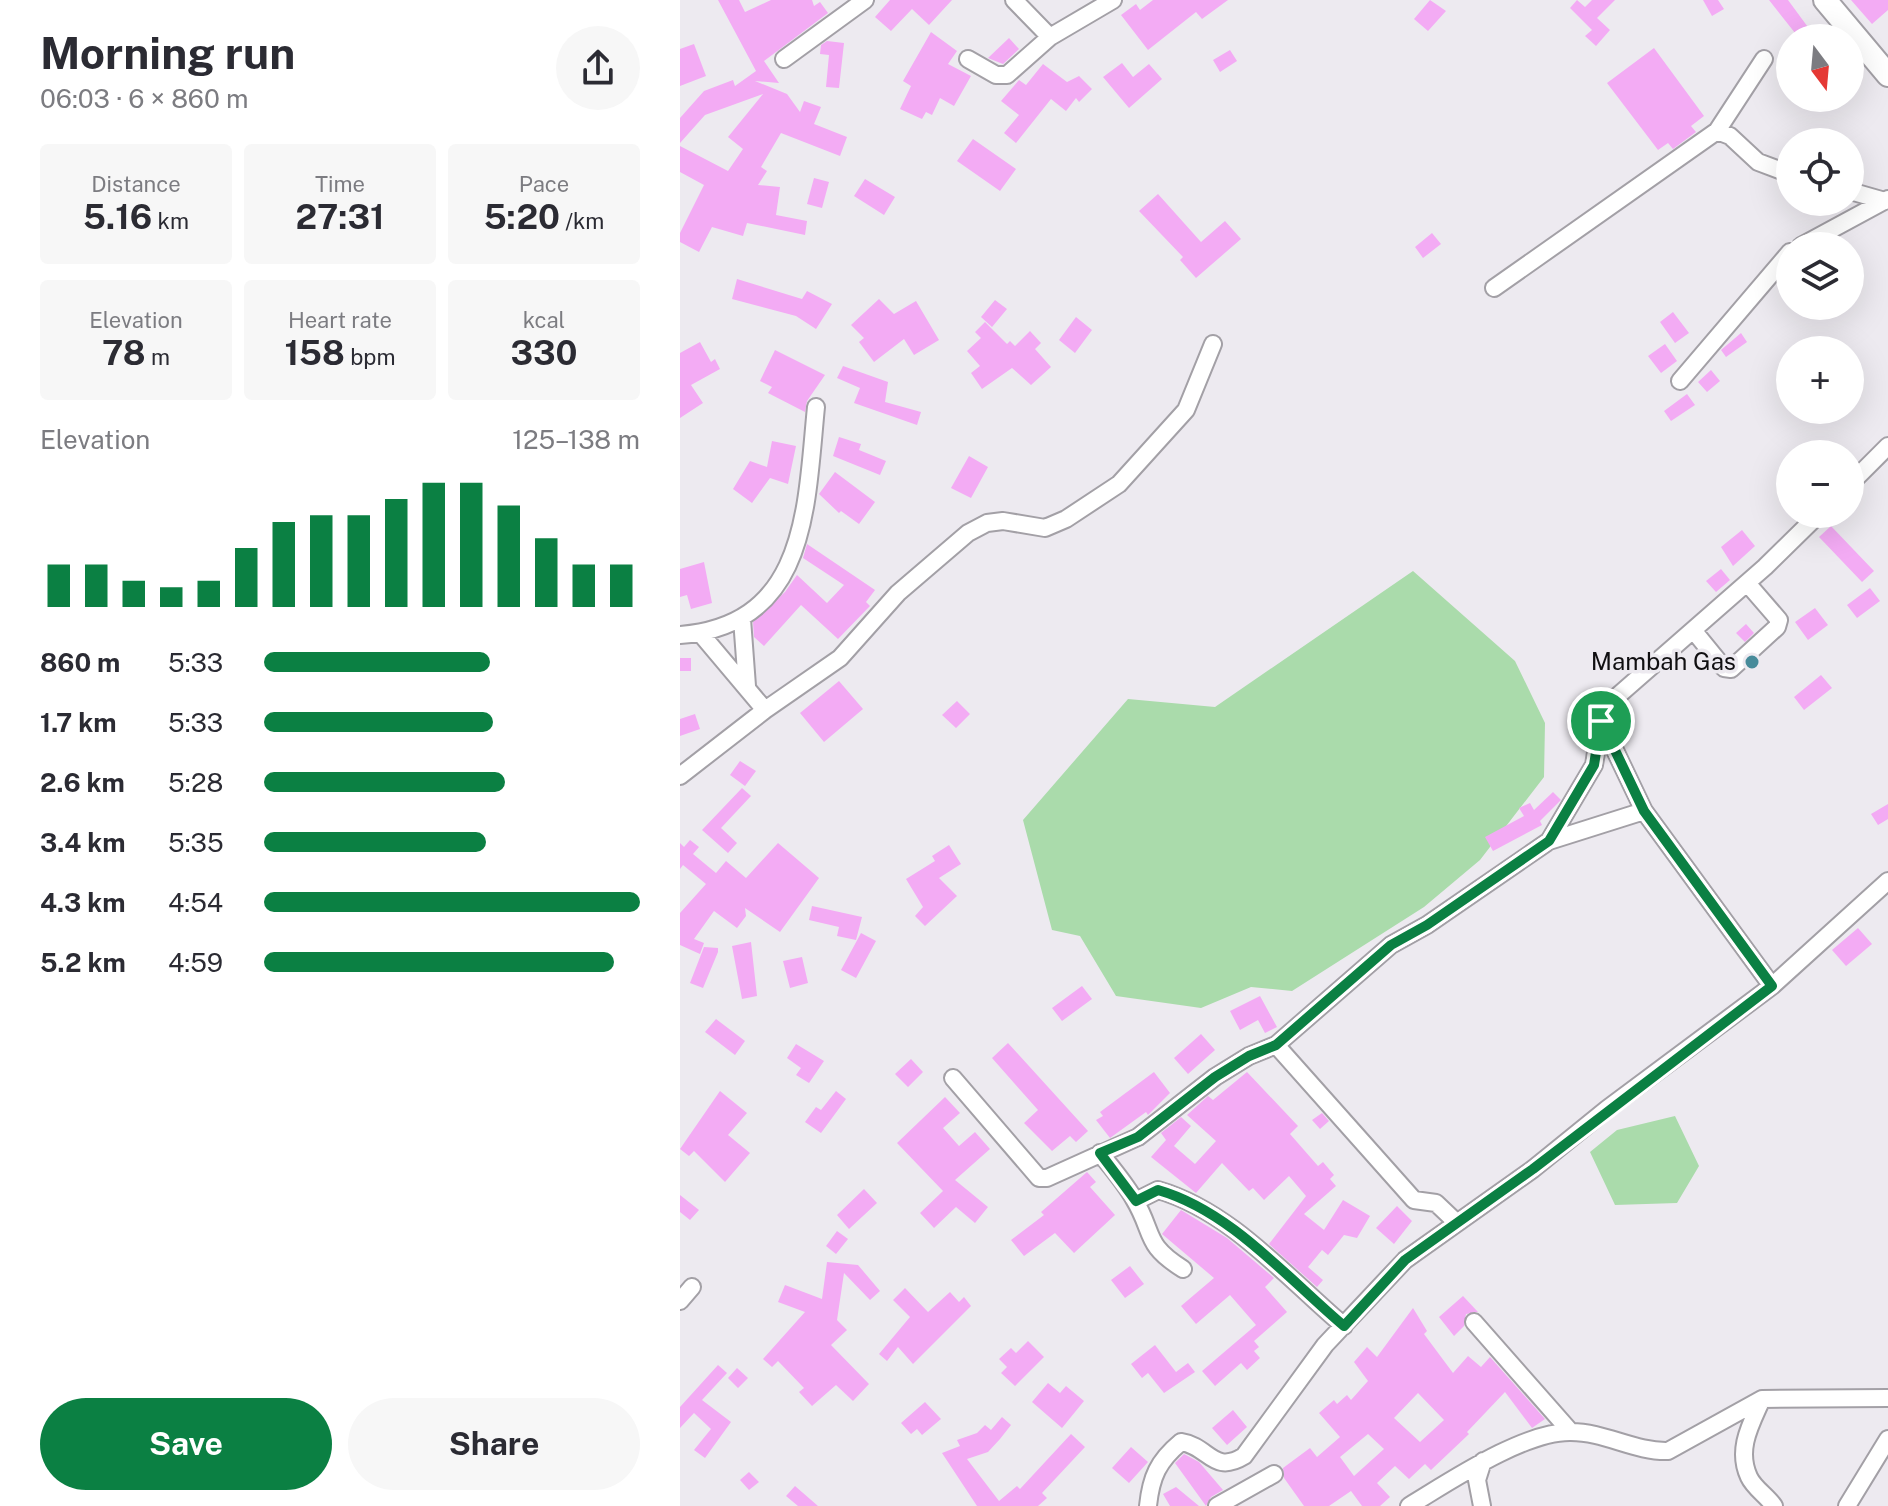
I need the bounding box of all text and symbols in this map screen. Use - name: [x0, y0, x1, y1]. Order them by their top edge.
- north arrow: [1776, 24, 1864, 112]
- map controls: [1776, 24, 1864, 528]
- button: share: [556, 26, 640, 110]
- text: Morning run: [40, 27, 295, 79]
- text: 06:03 · 6 × 860 m: [40, 83, 249, 114]
- button: locate: [1776, 128, 1864, 216]
- text: Distance: [91, 171, 181, 197]
- text: Time: [315, 171, 365, 197]
- text: Pace: [519, 171, 569, 197]
- text: 5.16: [83, 197, 152, 237]
- text: 27:31: [295, 197, 385, 237]
- text: 5:20: [484, 197, 560, 237]
- text: km: [152, 208, 189, 234]
- text: /km: [560, 208, 604, 234]
- button: layers: [1776, 232, 1864, 320]
- text: Elevation: [89, 307, 183, 333]
- text: Heart rate: [288, 307, 392, 333]
- text: kcal: [523, 307, 565, 333]
- text: 78: [102, 333, 146, 373]
- text: 158: [285, 333, 345, 373]
- text: 330: [511, 333, 577, 373]
- button: +: [1776, 336, 1864, 424]
- text: m: [146, 344, 170, 370]
- text: bpm: [345, 344, 395, 370]
- text: Elevation: [40, 424, 150, 455]
- text: 125–138 m: [512, 424, 640, 455]
- button: −: [1776, 440, 1864, 528]
- text: 860 m: [40, 647, 120, 678]
- text: 5:33: [168, 647, 223, 678]
- place label: Mambah Gas: [1591, 647, 1736, 675]
- marker: Mambah Gas: [1743, 653, 1761, 671]
- pin: [1567, 687, 1635, 755]
- icon: arrive: [1579, 699, 1623, 743]
- text: 1.7 km: [40, 707, 117, 738]
- text: 5:33: [168, 707, 223, 738]
- text: 2.6 km: [40, 767, 125, 798]
- text: 5:28: [168, 767, 223, 798]
- text: 3.4 km: [40, 827, 126, 858]
- text: 5:35: [168, 827, 224, 858]
- text: 4.3 km: [40, 887, 126, 918]
- text: 4:54: [168, 887, 223, 918]
- text: 5.2 km: [40, 947, 126, 978]
- text: 4:59: [168, 947, 223, 978]
- button: Save: [40, 1398, 332, 1490]
- button: Share: [348, 1398, 640, 1490]

